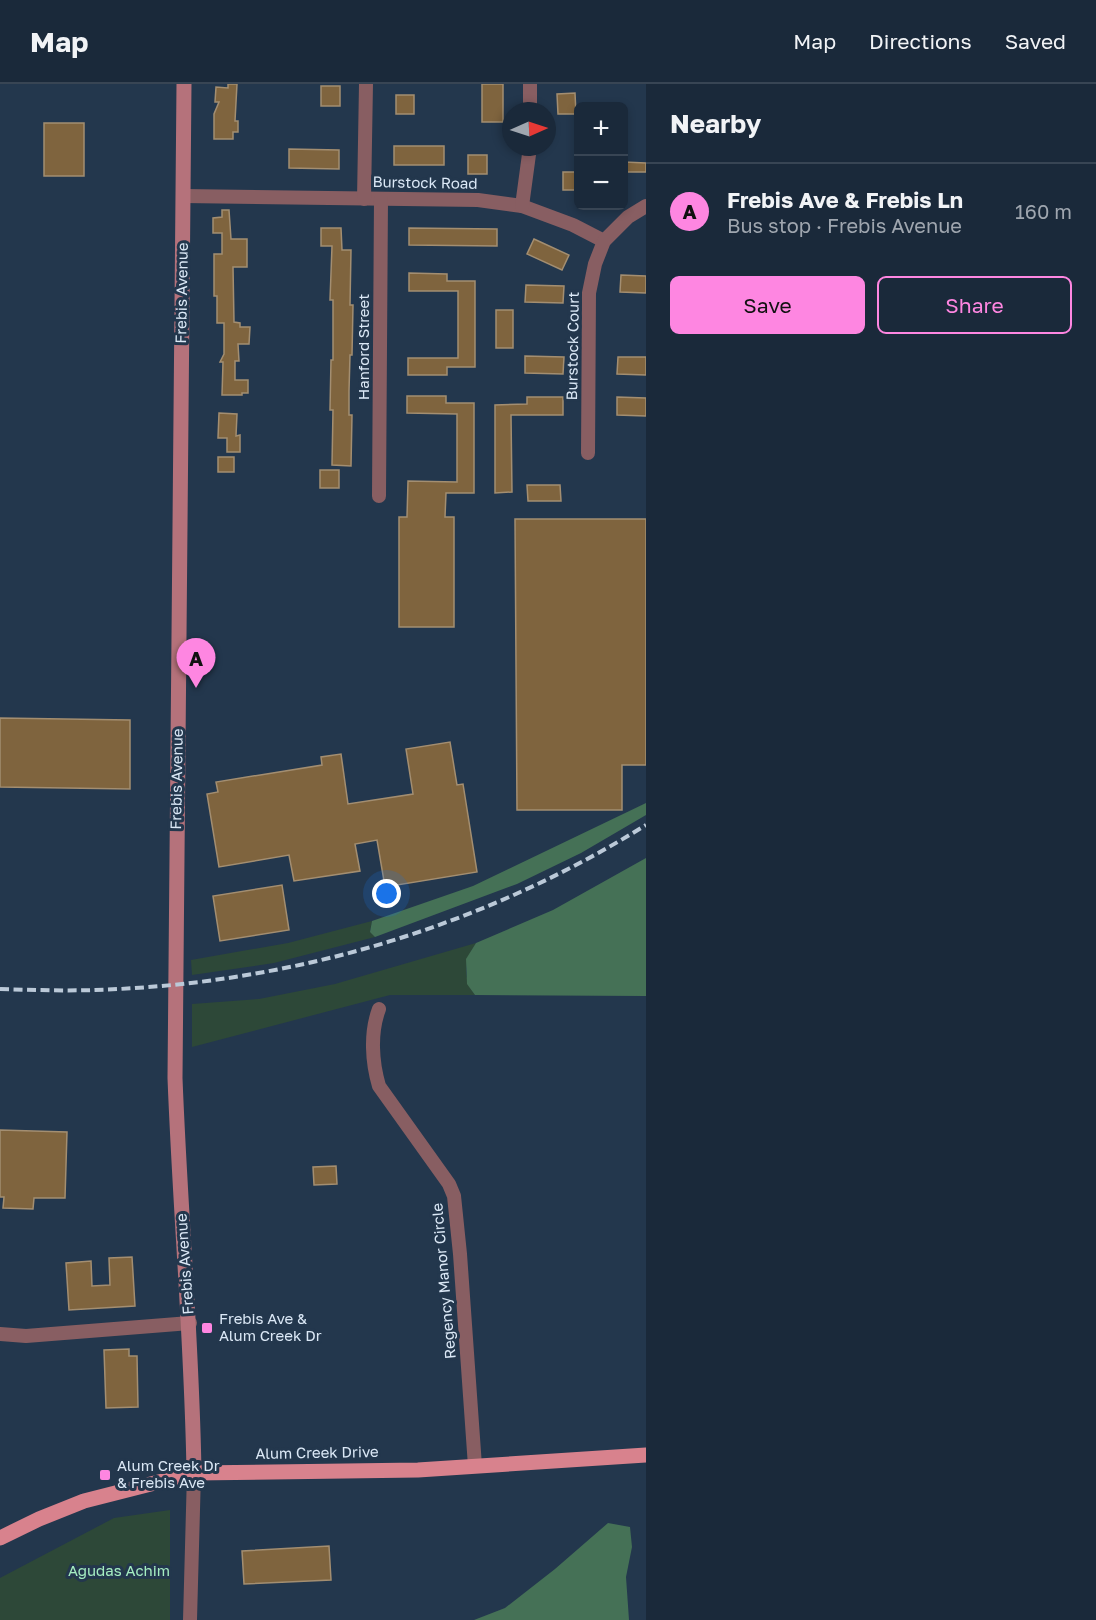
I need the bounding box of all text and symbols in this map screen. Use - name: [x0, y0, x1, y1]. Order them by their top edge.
- text: Map: [30, 25, 88, 58]
- text: Map: [793, 28, 836, 54]
- text: Directions: [869, 28, 972, 54]
- text: Saved: [1005, 28, 1066, 54]
- north arrow: [502, 102, 556, 156]
- map controls: [574, 102, 628, 210]
- button: +: [574, 102, 628, 156]
- text: Nearby: [670, 108, 761, 139]
- button: −: [574, 156, 628, 210]
- street label: Burstock Road: [372, 172, 478, 192]
- text: Frebis Ave & Frebis Ln: [727, 186, 963, 213]
- text: A: [682, 199, 697, 223]
- text: 160 m: [1015, 199, 1072, 223]
- text: Bus stop · Frebis Avenue: [727, 213, 962, 237]
- street label: Frebis Avenue: [171, 242, 191, 344]
- button: Save: [670, 276, 865, 334]
- button: Share: [877, 276, 1072, 334]
- street label: Burstock Court: [562, 291, 582, 401]
- street label: Hanford Street: [354, 294, 372, 400]
- pin: A: [176, 638, 216, 688]
- street label: Frebis Avenue: [166, 728, 186, 830]
- your location: [372, 879, 401, 908]
- street label: Regency Manor Circle: [427, 1202, 459, 1360]
- street label: Frebis Avenue: [171, 1213, 197, 1315]
- place label: Frebis Ave & Alum Creek Dr: [219, 1309, 322, 1344]
- marker: Frebis Ave & Alum Creek Dr: [200, 1321, 214, 1335]
- street label: Alum Creek Drive: [255, 1442, 379, 1462]
- place label: Alum Creek Dr & Frebis Ave: [117, 1456, 220, 1491]
- marker: Alum Creek Dr & Frebis Ave: [98, 1468, 112, 1482]
- park label: Agudas Achim: [68, 1561, 170, 1579]

